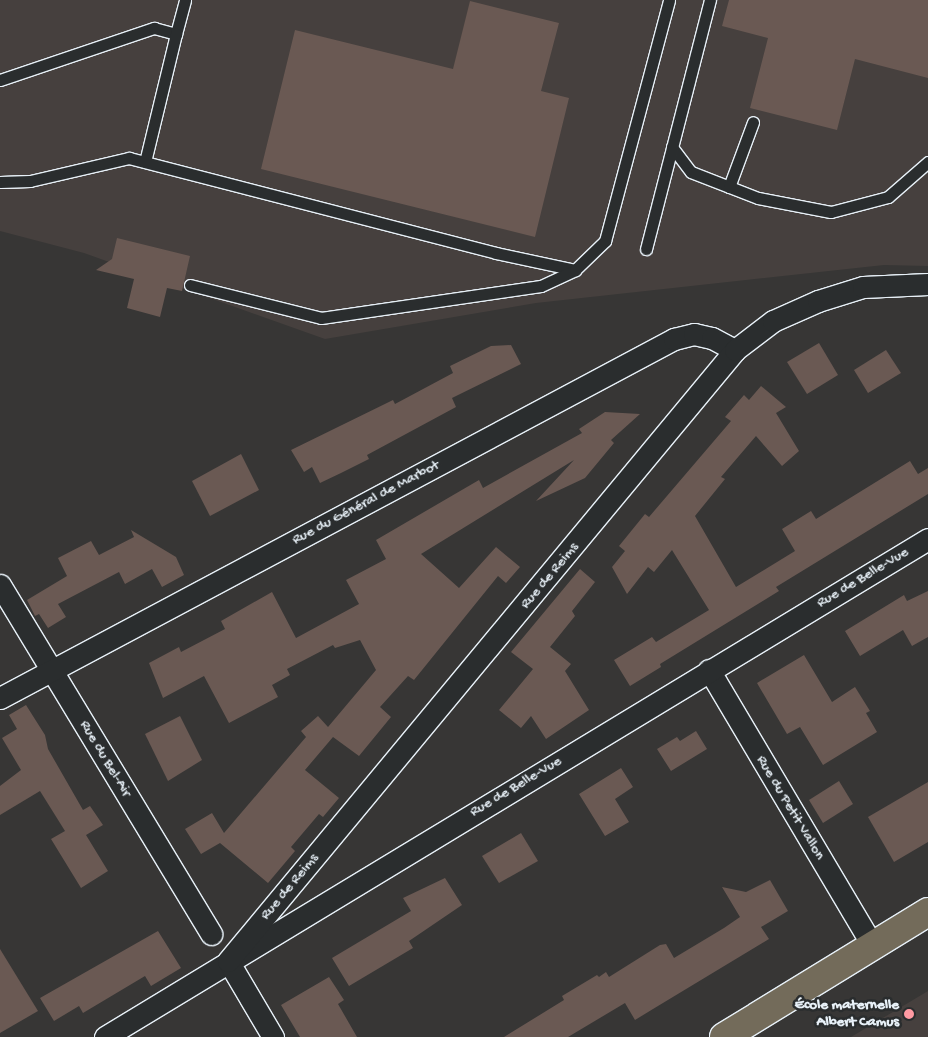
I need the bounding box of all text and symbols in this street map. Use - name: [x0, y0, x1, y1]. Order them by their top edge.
- street label: Rue du Général de Marbot: [289, 457, 443, 549]
- street label: Rue de Reims: [517, 539, 583, 613]
- street label: Rue de Belle-Vue: [814, 544, 912, 612]
- street label: Rue du Bel-Air: [75, 717, 135, 801]
- street label: Rue du Petit Vallon: [752, 752, 828, 864]
- street label: Rue de Belle-Vue: [467, 753, 565, 821]
- street label: Rue de Reims: [257, 850, 323, 924]
- place label: École maternelle Albert Camus: [795, 996, 899, 1031]
- marker: École maternelle Albert Camus: [903, 1008, 915, 1020]

